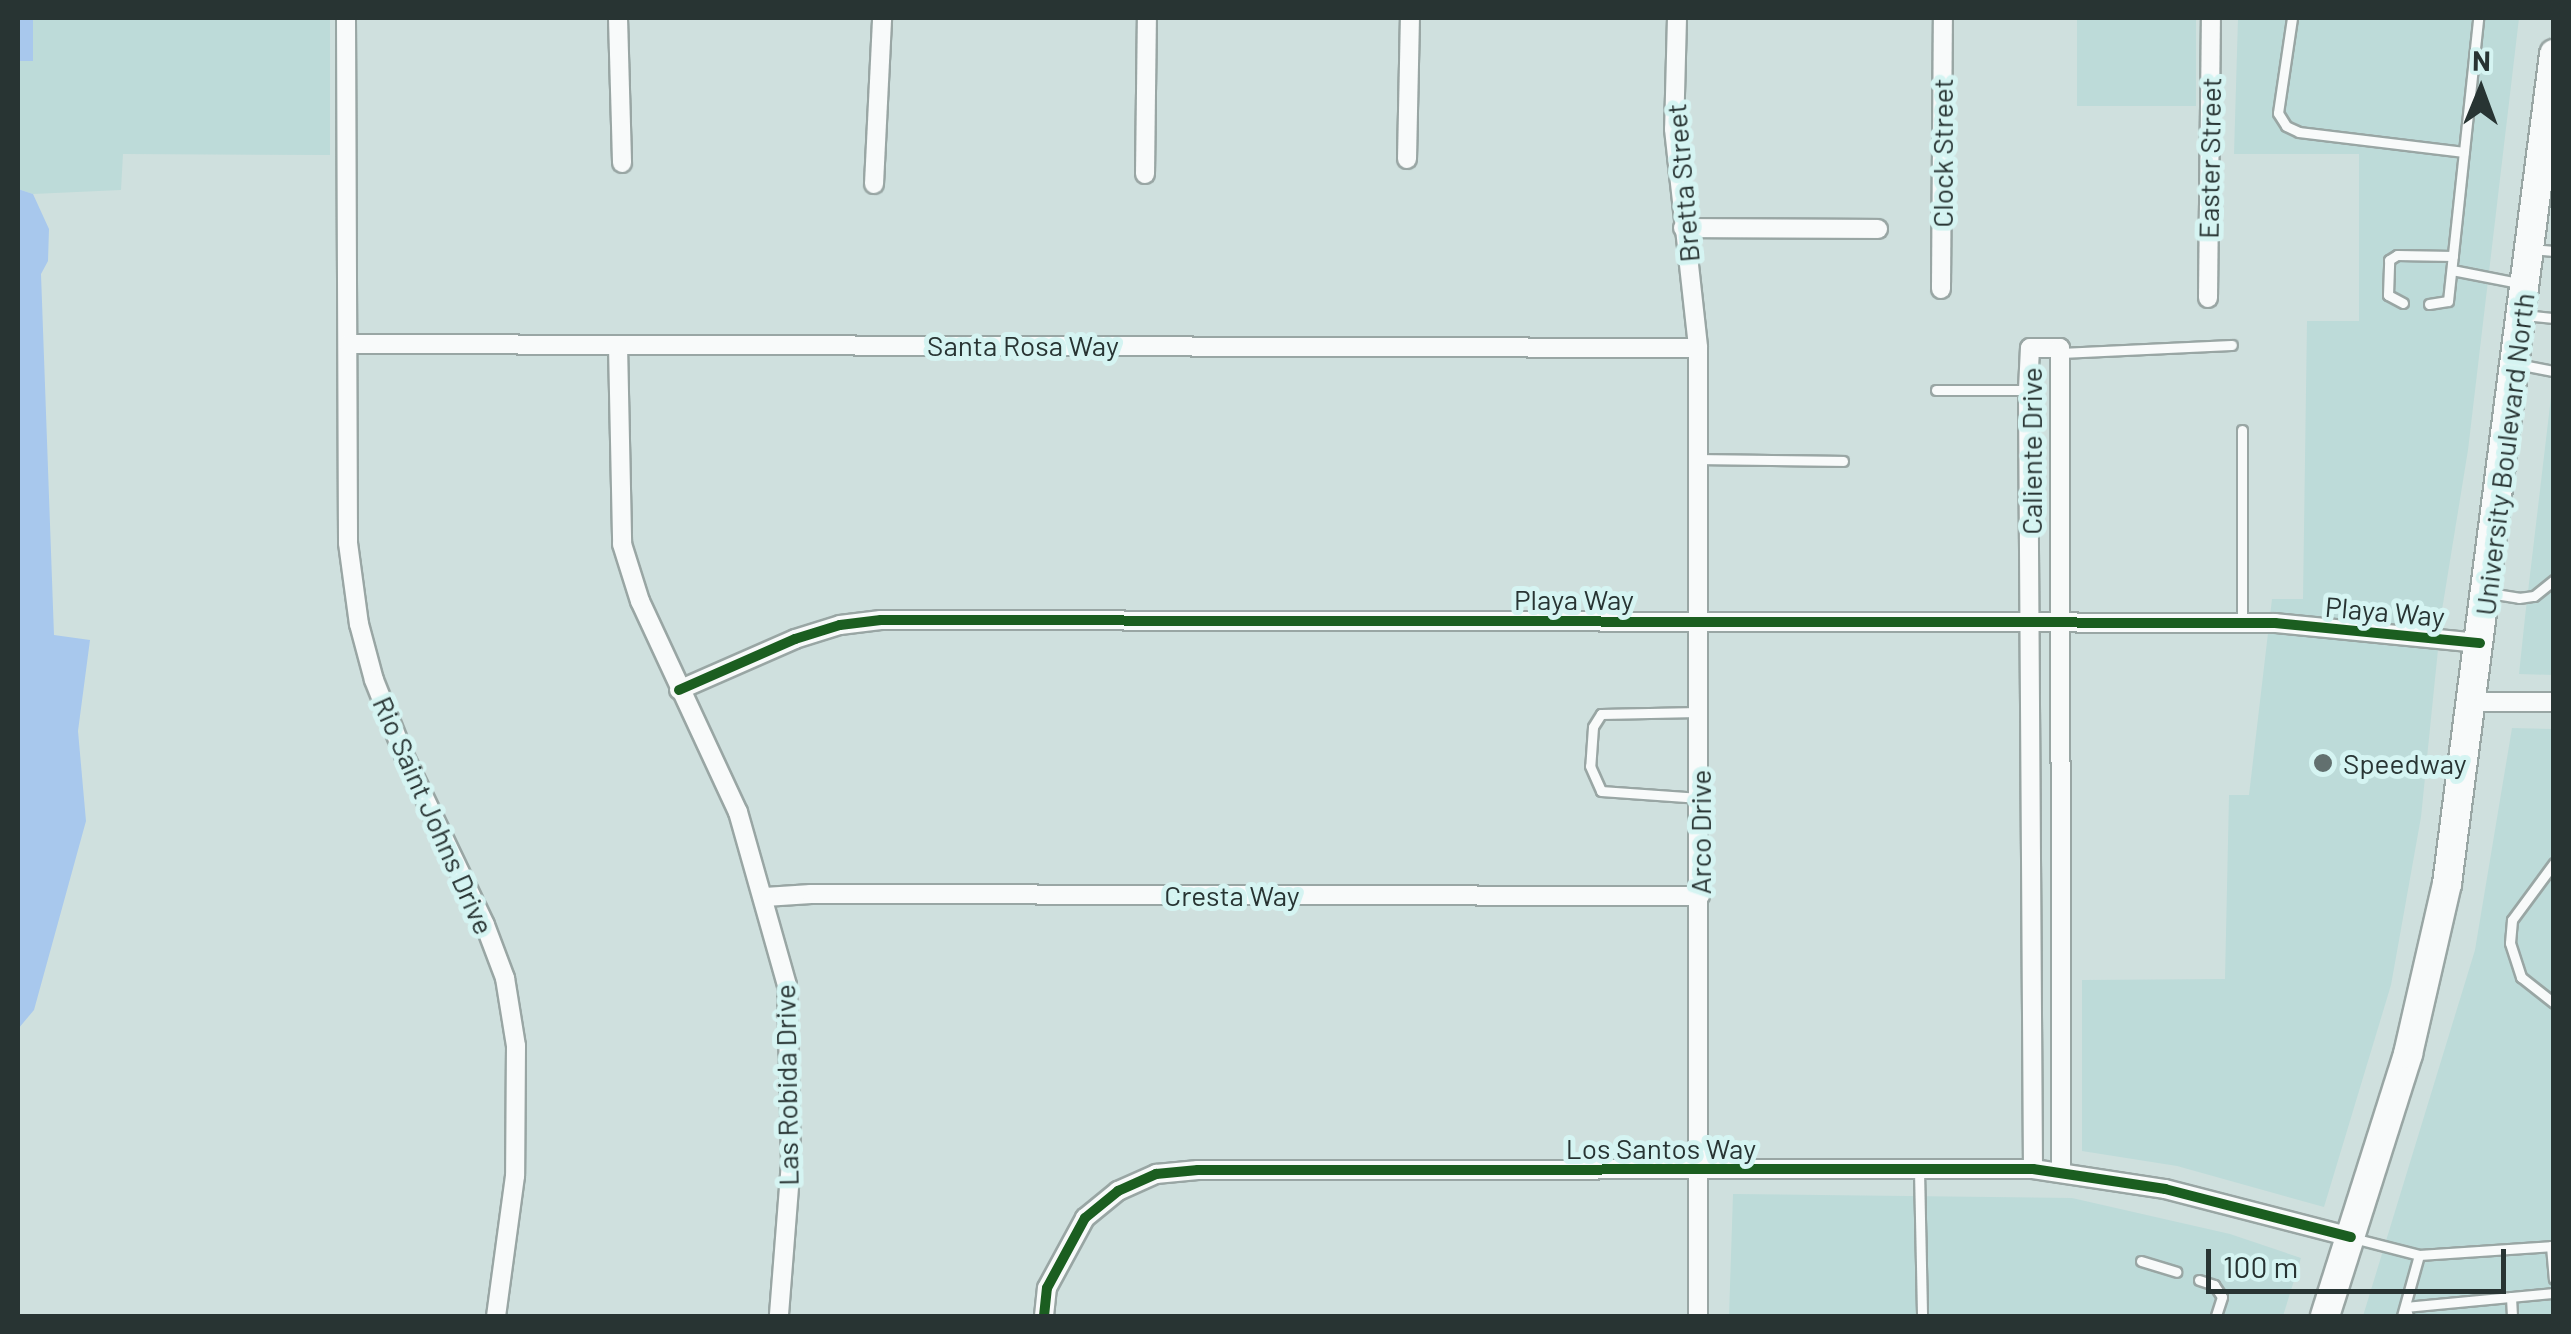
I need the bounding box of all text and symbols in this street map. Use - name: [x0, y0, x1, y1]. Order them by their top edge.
- north arrow: [2431, 40, 2531, 140]
- text: N: [2472, 43, 2491, 77]
- street label: Easter Street: [2191, 77, 2227, 239]
- street label: Clock Street: [1925, 78, 1959, 228]
- street label: Bretta Street: [1658, 102, 1706, 264]
- street label: University Boulevard North: [2468, 291, 2540, 617]
- street label: Santa Rosa Way: [927, 328, 1119, 362]
- street label: Caliente Drive: [2014, 367, 2048, 535]
- street label: Playa Way: [1514, 582, 1634, 616]
- street label: Playa Way: [2324, 589, 2446, 633]
- street label: Rio Saint Johns Drive: [366, 691, 502, 939]
- place label: Speedway: [2343, 746, 2467, 780]
- marker: Speedway: [2312, 752, 2334, 774]
- street label: Arco Drive: [1683, 770, 1717, 894]
- street label: Cresta Way: [1164, 878, 1300, 912]
- street label: Las Robida Drive: [767, 984, 805, 1186]
- street label: Los Santos Way: [1566, 1131, 1756, 1165]
- scale bar: [2211, 1229, 2511, 1291]
- text: 100 m: [2223, 1248, 2298, 1284]

